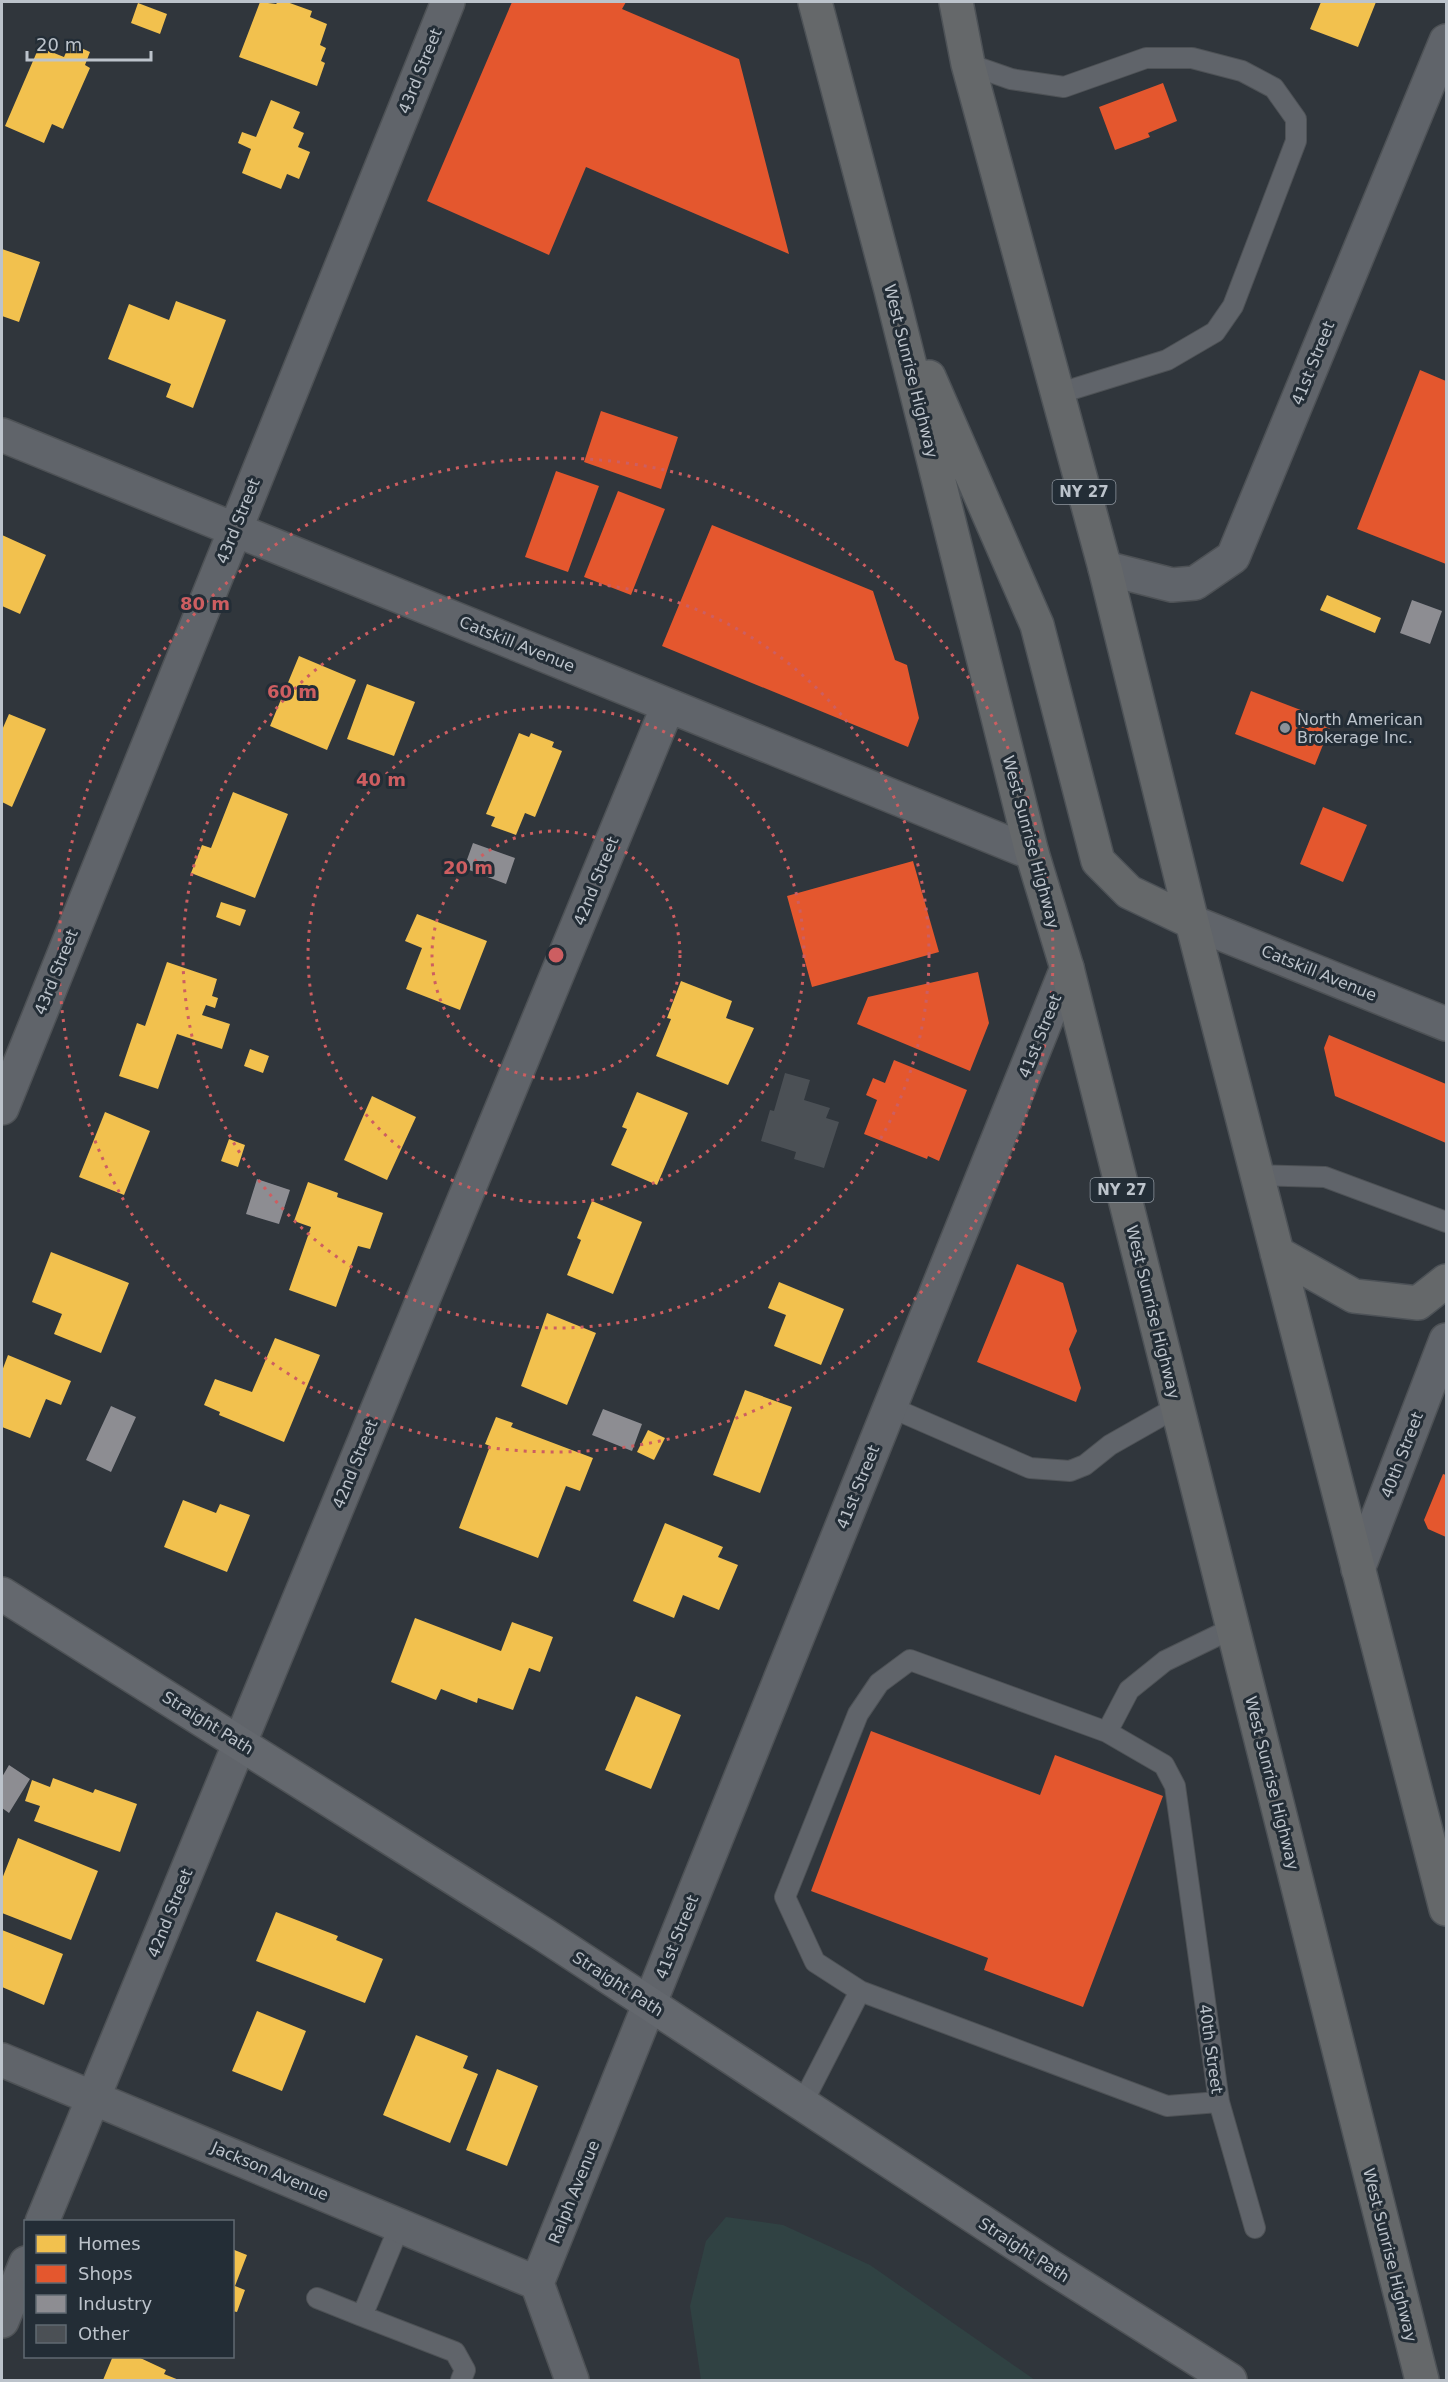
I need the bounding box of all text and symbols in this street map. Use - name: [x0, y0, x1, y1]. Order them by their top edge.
- scale bar: [27, 24, 152, 62]
- street label: 43rd Street: [394, 25, 446, 117]
- text: 20 m: [36, 34, 82, 55]
- street label: West Sunrise Highway: [880, 282, 942, 460]
- street label: 41st Street: [1288, 318, 1338, 408]
- street label: 43rd Street: [212, 475, 264, 567]
- road number: NY 27: [1052, 480, 1116, 504]
- text: 80 m: [180, 593, 230, 614]
- street label: Catskill Avenue: [457, 612, 577, 676]
- text: 60 m: [267, 681, 317, 702]
- place label: North American Brokerage Inc.: [1297, 710, 1423, 747]
- marker: North American Brokerage Inc.: [1278, 721, 1292, 735]
- street label: West Sunrise Highway: [999, 753, 1063, 931]
- text: 40 m: [356, 769, 406, 790]
- street label: 42nd Street: [570, 834, 622, 928]
- text: 20 m: [443, 857, 493, 878]
- street label: 43rd Street: [30, 926, 82, 1018]
- street label: Catskill Avenue: [1259, 941, 1379, 1005]
- centre of rings: [546, 945, 566, 965]
- street label: 41st Street: [1015, 991, 1065, 1081]
- road number: NY 27: [1090, 1178, 1154, 1202]
- street label: West Sunrise Highway: [1122, 1223, 1184, 1401]
- street label: 40th Street: [1377, 1409, 1427, 1501]
- street label: 42nd Street: [329, 1417, 381, 1511]
- street label: 41st Street: [833, 1442, 883, 1532]
- street label: Straight Path: [159, 1687, 257, 1759]
- street label: West Sunrise Highway: [1241, 1694, 1303, 1872]
- street label: 42nd Street: [144, 1866, 196, 1960]
- street label: 41st Street: [652, 1892, 702, 1982]
- street label: Straight Path: [569, 1948, 667, 2020]
- street label: 40th Street: [1195, 2003, 1227, 2095]
- street label: Jackson Avenue: [208, 2137, 331, 2204]
- street label: Ralph Avenue: [545, 2138, 603, 2246]
- street label: West Sunrise Highway: [1359, 2166, 1421, 2344]
- street label: Straight Path: [975, 2214, 1073, 2286]
- legend: [24, 2220, 234, 2358]
- text: Homes: [78, 2233, 141, 2254]
- text: Shops: [78, 2263, 133, 2284]
- text: Industry: [78, 2293, 152, 2314]
- text: Other: [78, 2323, 130, 2344]

